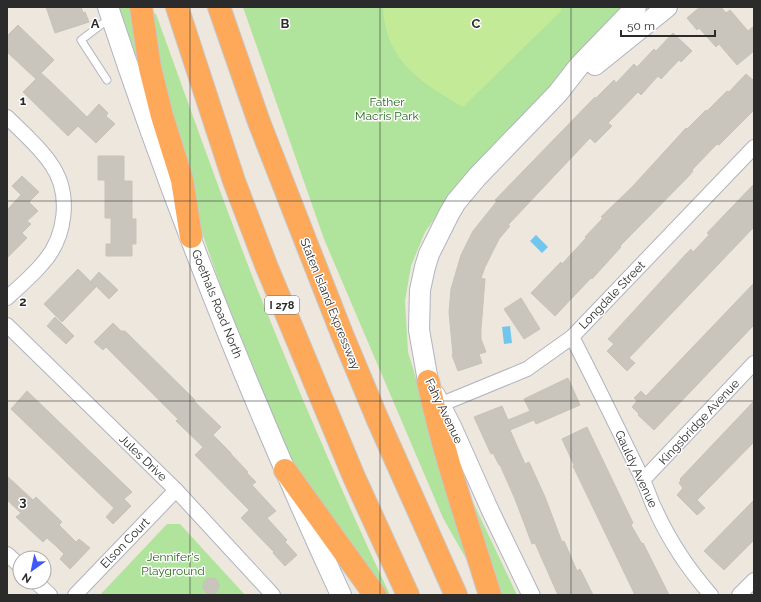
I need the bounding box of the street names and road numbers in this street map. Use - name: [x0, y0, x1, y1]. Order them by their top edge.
- street label: Staten Island Expressway: [297, 236, 363, 372]
- street label: Goethals Road North: [189, 248, 245, 360]
- street label: Longdale Street: [576, 258, 648, 332]
- road number: I 278: [265, 296, 299, 314]
- street label: Fahy Avenue: [422, 376, 466, 446]
- street label: Kingsbridge Avenue: [656, 376, 742, 468]
- street label: Gauldy Avenue: [612, 428, 660, 510]
- street label: Jules Drive: [116, 432, 170, 484]
- street label: Elson Court: [98, 515, 152, 571]

